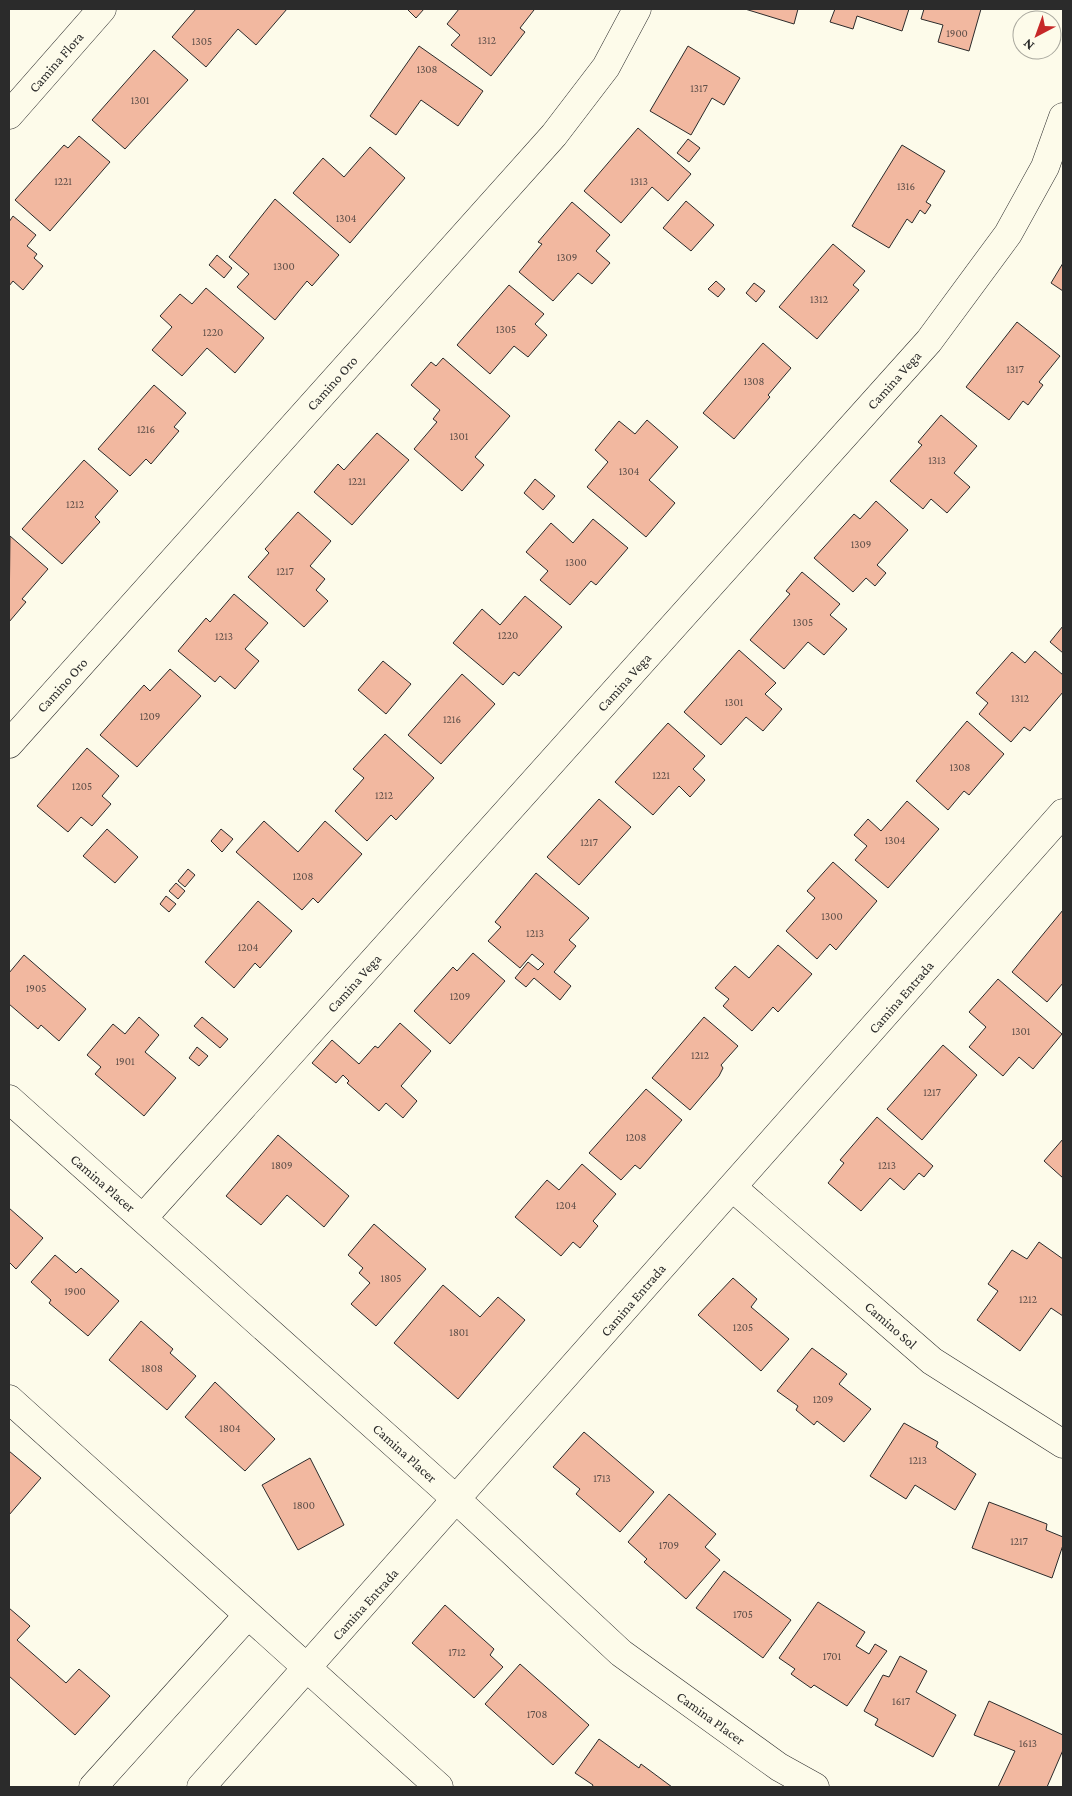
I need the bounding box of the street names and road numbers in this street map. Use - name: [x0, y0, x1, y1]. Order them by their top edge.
- street label: Camina Flora: [25, 28, 87, 96]
- street label: Camina Vega: [864, 347, 925, 412]
- street label: Camino Oro: [303, 352, 361, 414]
- street label: Camina Vega: [594, 649, 655, 714]
- street label: Camino Oro: [33, 654, 91, 716]
- street label: Camina Vega: [324, 950, 385, 1015]
- street label: Camina Entrada: [865, 957, 937, 1037]
- street label: Camina Placer: [67, 1151, 139, 1215]
- street label: Camina Entrada: [597, 1260, 669, 1340]
- street label: Camino Sol: [862, 1298, 921, 1352]
- street label: Camina Placer: [370, 1420, 440, 1486]
- street label: Camina Entrada: [329, 1564, 402, 1643]
- street label: Camina Placer: [674, 1688, 748, 1748]

